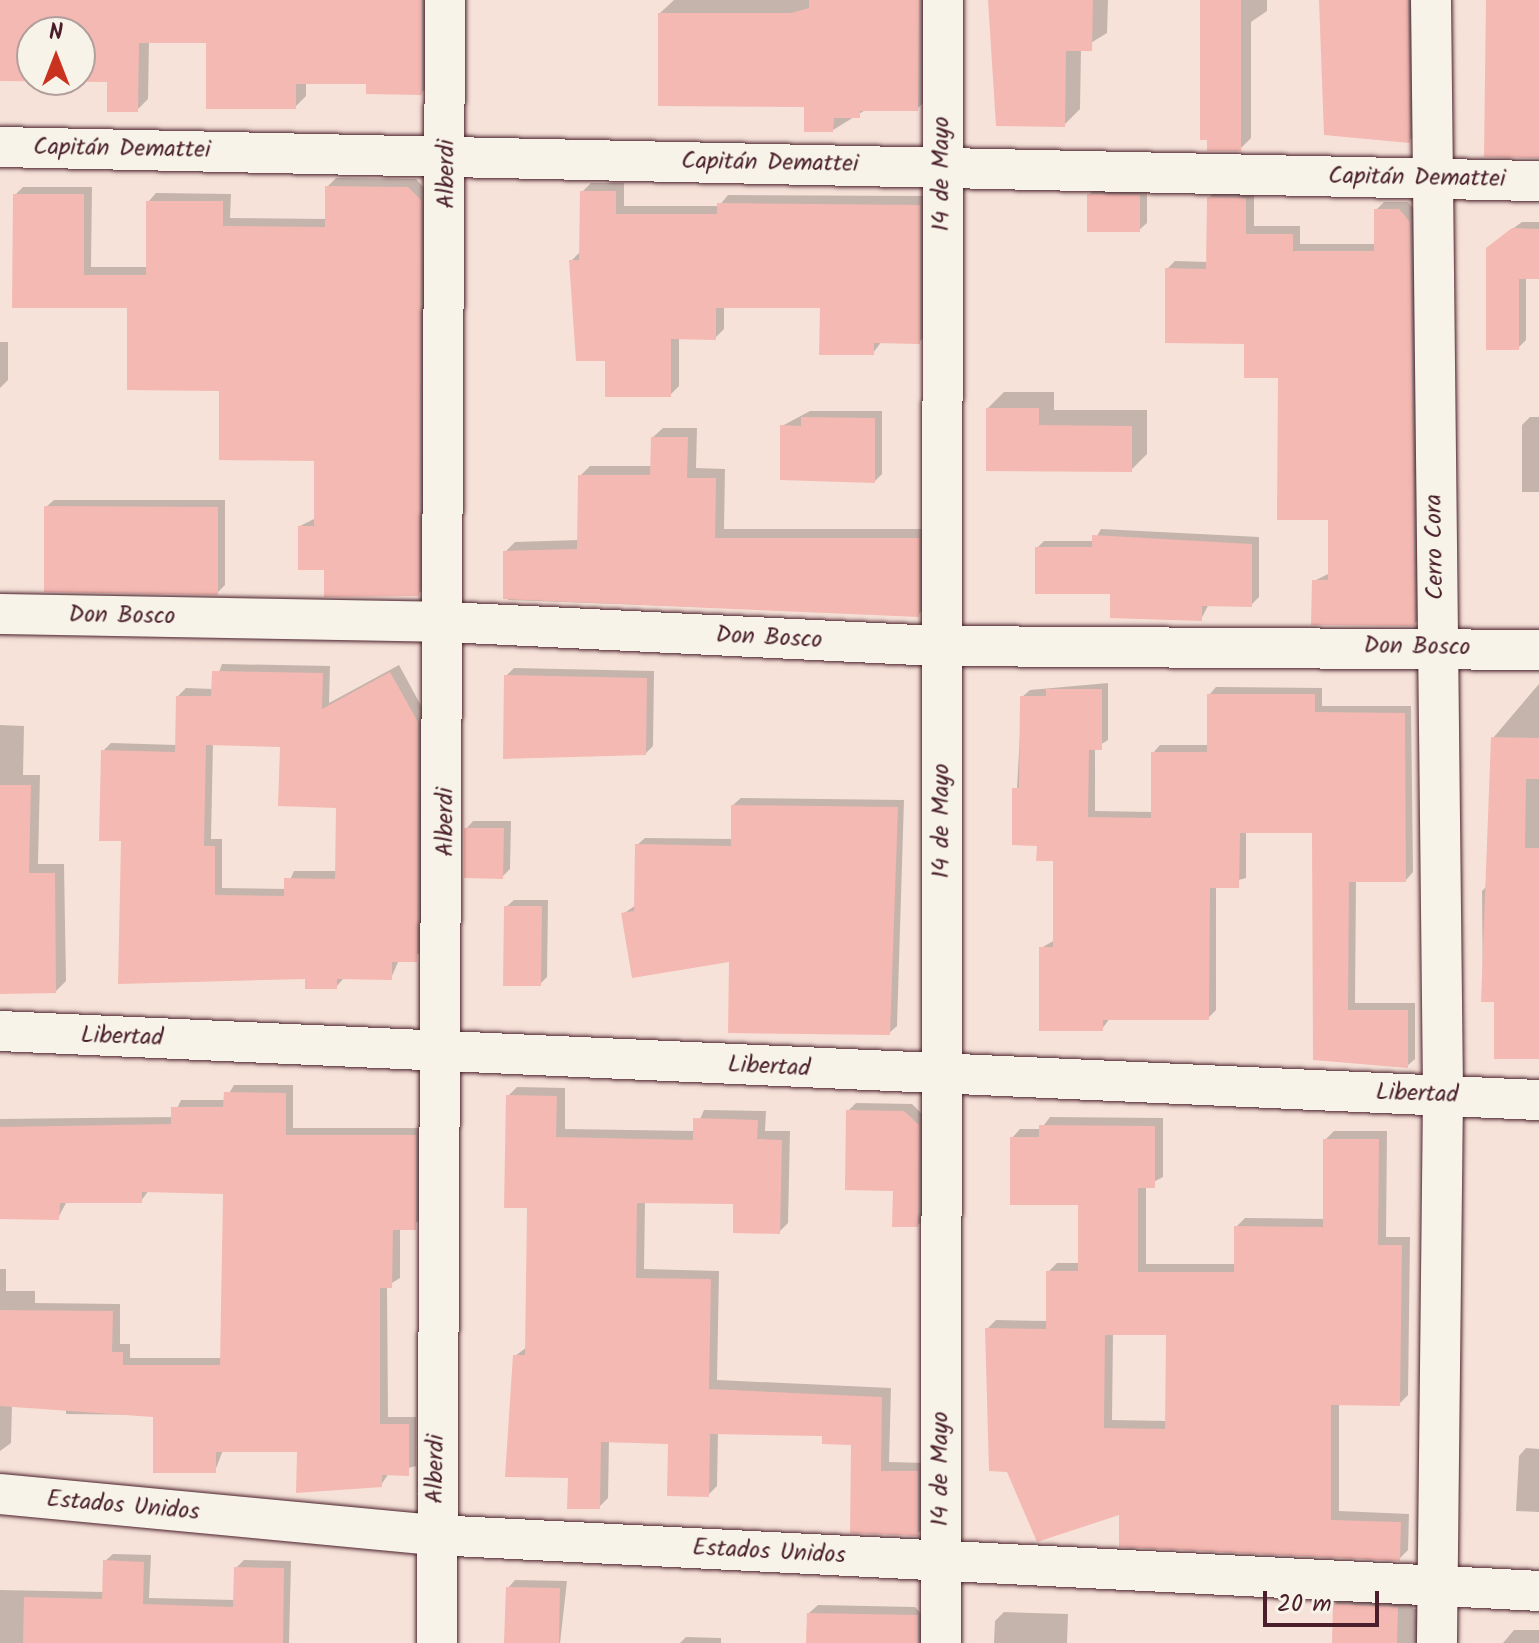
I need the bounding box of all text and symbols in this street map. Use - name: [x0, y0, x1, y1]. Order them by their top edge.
- north arrow: [16, 16, 96, 96]
- text: N: [49, 16, 63, 51]
- street label: 14 de Mayo: [928, 116, 956, 232]
- street label: Capitán Demattei: [33, 133, 211, 165]
- street label: Alberdi: [433, 139, 461, 209]
- street label: Capitán Demattei: [681, 147, 859, 179]
- street label: Capitán Demattei: [1328, 162, 1506, 194]
- street label: Cerro Cora: [1420, 494, 1450, 600]
- street label: Don Bosco: [68, 601, 176, 631]
- street label: Don Bosco: [715, 621, 823, 655]
- street label: Don Bosco: [1363, 632, 1471, 662]
- street label: 14 de Mayo: [928, 763, 956, 879]
- street label: Alberdi: [432, 787, 460, 857]
- street label: Libertad: [80, 1021, 164, 1053]
- street label: Libertad: [727, 1050, 811, 1084]
- street label: Libertad: [1375, 1078, 1459, 1110]
- street label: 14 de Mayo: [927, 1411, 955, 1527]
- street label: Alberdi: [421, 1434, 451, 1504]
- street label: Estados Unidos: [45, 1485, 201, 1527]
- street label: Estados Unidos: [692, 1534, 846, 1570]
- scale bar: [1267, 1575, 1383, 1625]
- text: 20 m: [1277, 1585, 1332, 1624]

